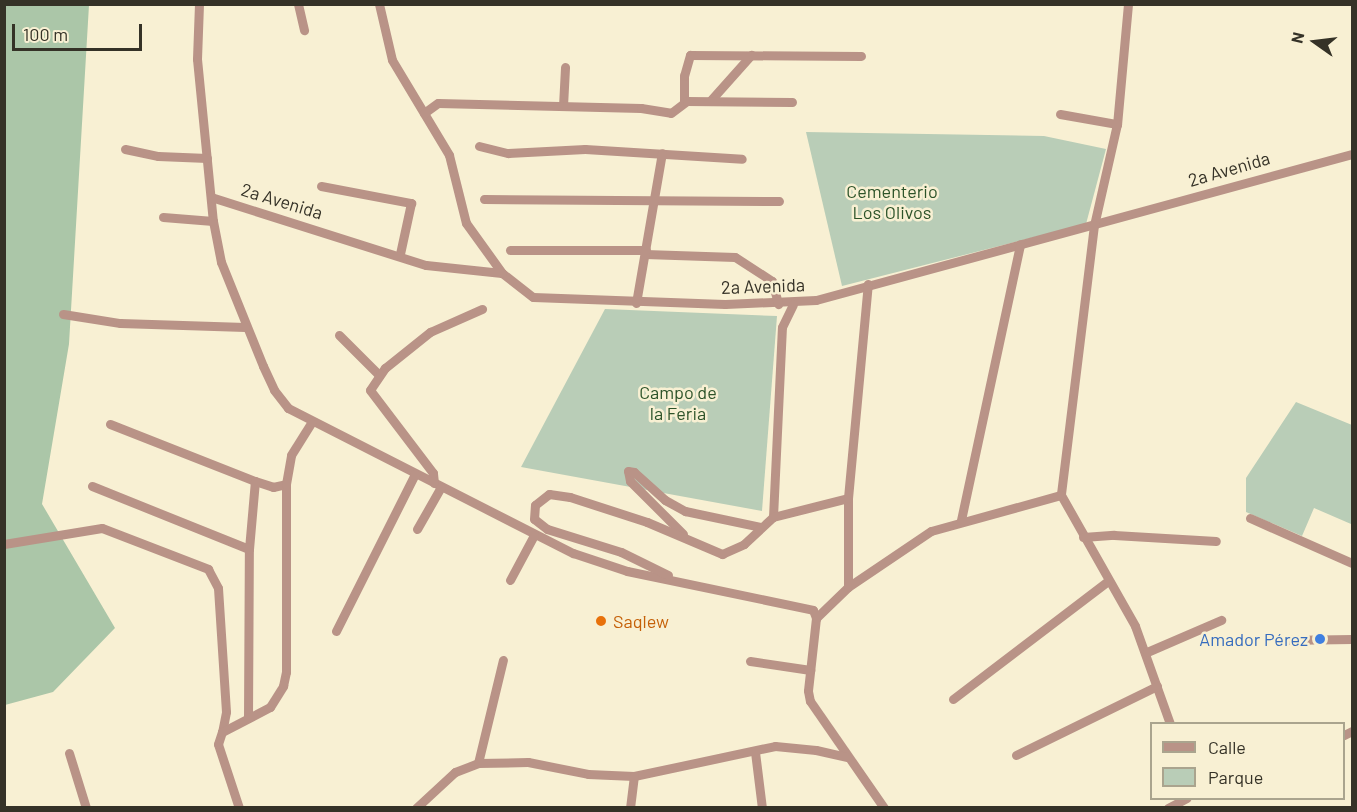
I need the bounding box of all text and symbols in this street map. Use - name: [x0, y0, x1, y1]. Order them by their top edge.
- scale bar: [15, 12, 146, 50]
- north arrow: [1285, 12, 1345, 72]
- text: 100 m: [23, 23, 68, 45]
- text: N: [1287, 30, 1308, 45]
- street label: 2a Avenida: [1186, 147, 1272, 191]
- street label: 2a Avenida: [239, 178, 325, 224]
- park label: Cementerio Los Olivos: [846, 181, 938, 224]
- street label: 2a Avenida: [721, 274, 805, 298]
- park label: Campo de la Feria: [639, 382, 717, 424]
- place label: Saqlew: [613, 610, 669, 632]
- marker: Saqlew: [594, 614, 608, 628]
- place label: Amador Pérez: [1199, 628, 1308, 650]
- marker: Amador Pérez: [1313, 632, 1327, 646]
- legend: [1150, 722, 1345, 800]
- text: Calle: [1208, 736, 1246, 758]
- text: Parque: [1208, 766, 1263, 788]

